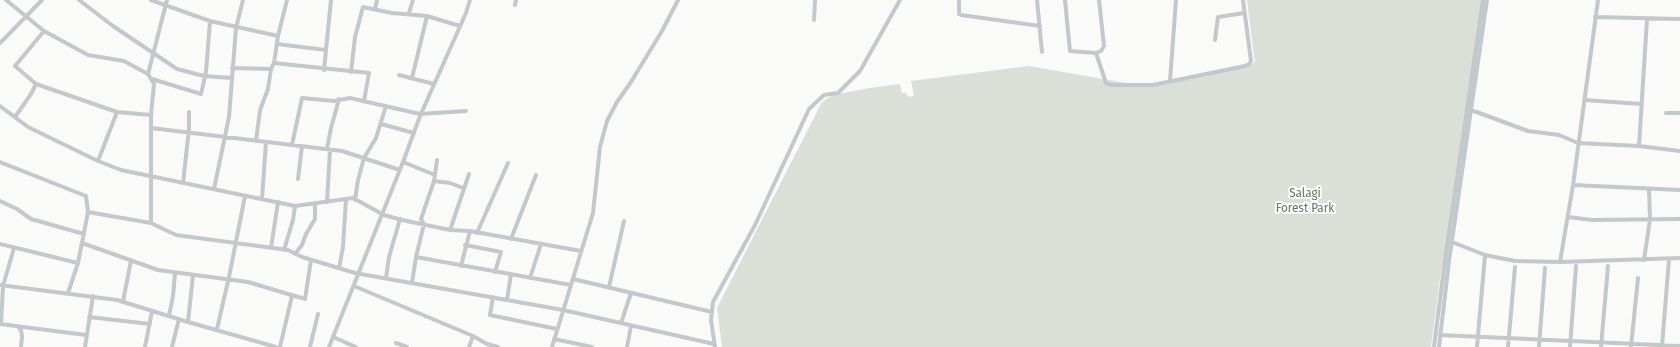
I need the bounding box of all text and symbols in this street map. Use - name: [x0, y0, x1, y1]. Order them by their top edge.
- park label: Salagi Forest Park: [1276, 185, 1334, 216]

